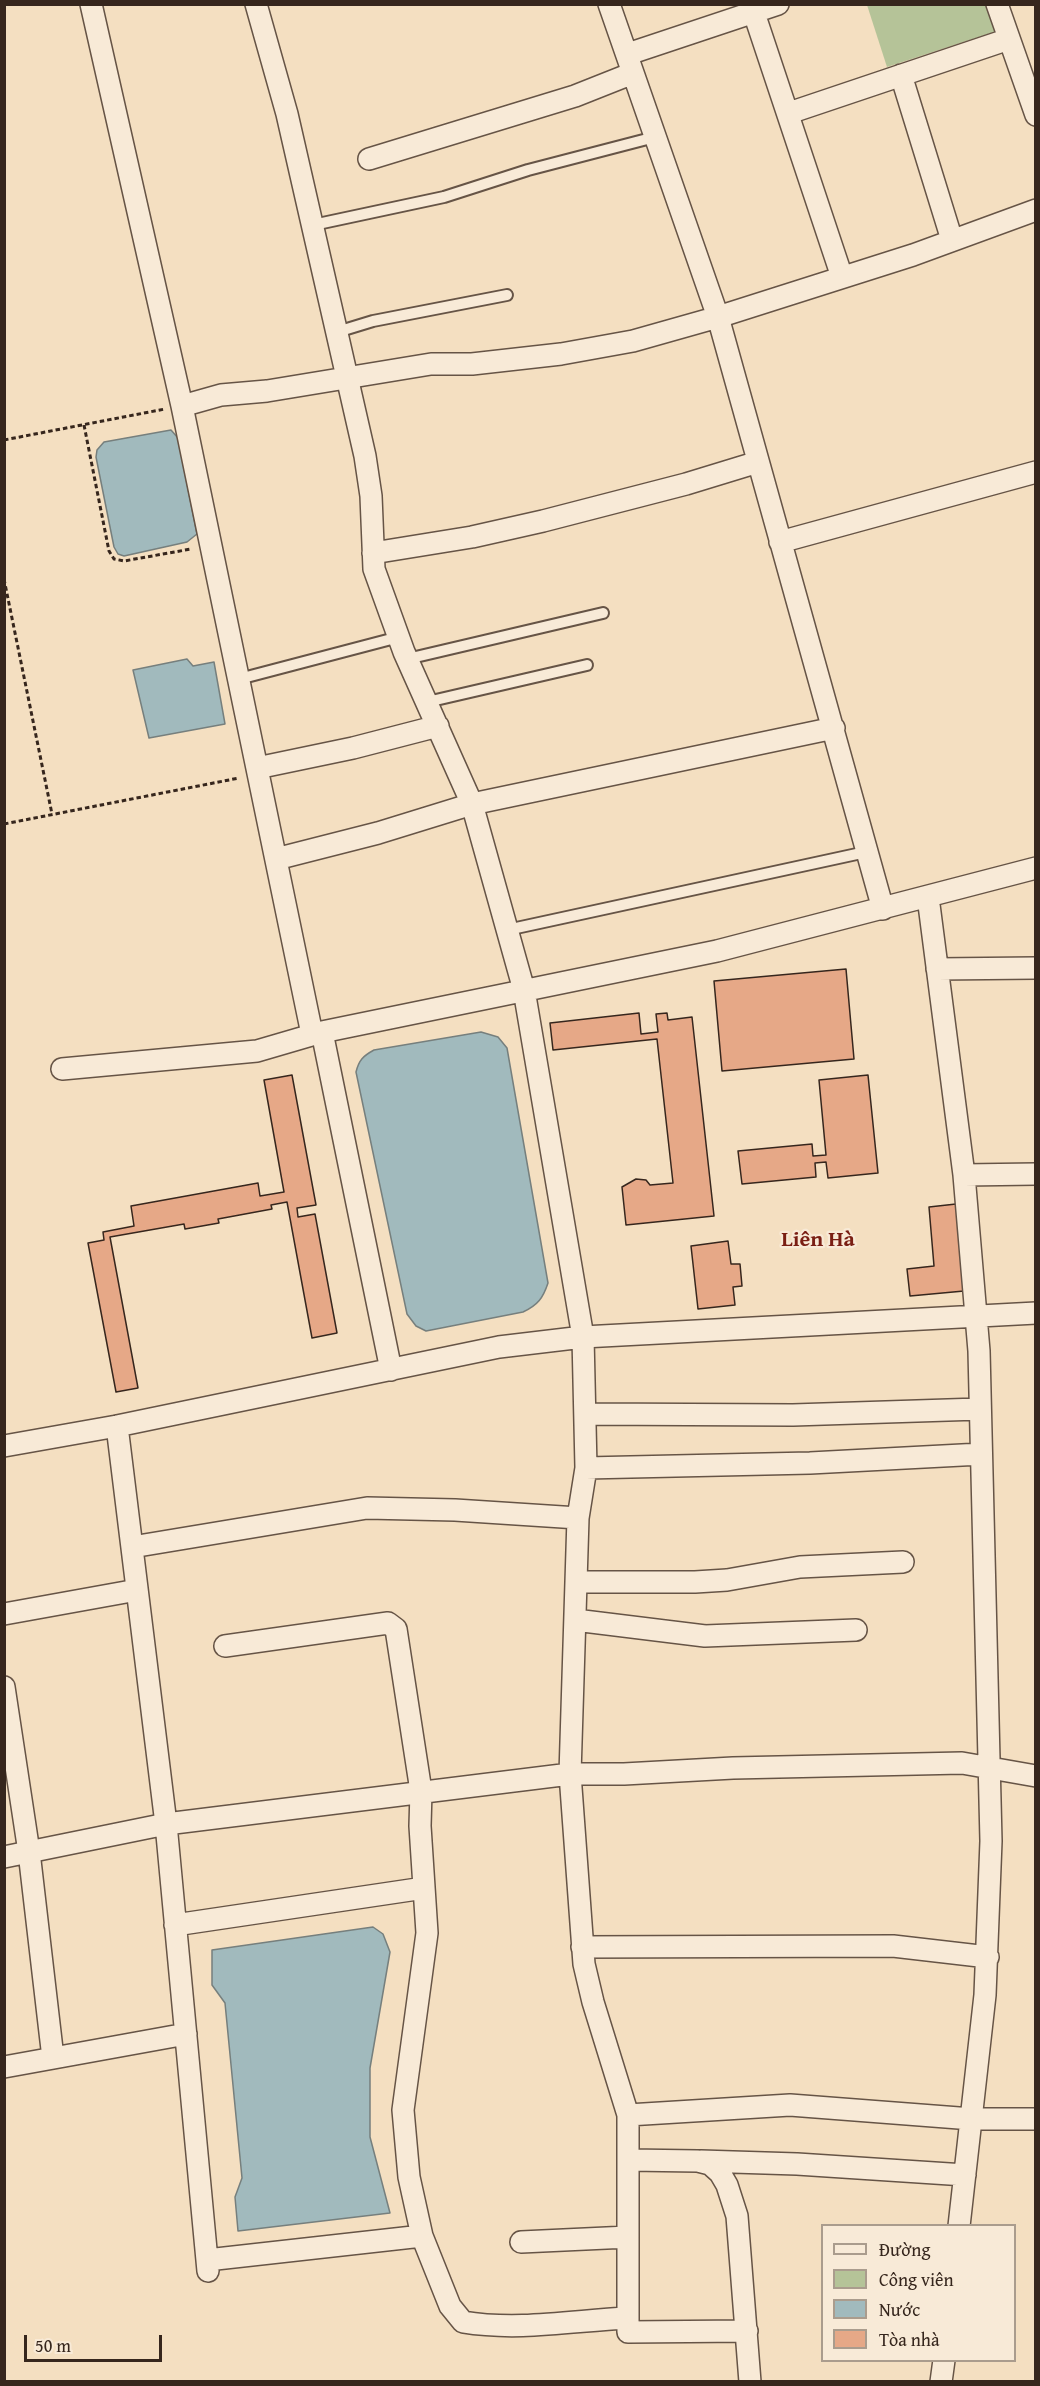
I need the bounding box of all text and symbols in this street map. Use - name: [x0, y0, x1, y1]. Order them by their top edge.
- district label: Liên Hà: [781, 1227, 855, 1253]
- legend: [821, 2224, 1016, 2362]
- text: Đường: [879, 2236, 930, 2263]
- text: Công viên: [879, 2266, 954, 2293]
- text: Nước: [879, 2296, 920, 2323]
- scale bar: [27, 2323, 165, 2361]
- text: Tòa nhà: [879, 2326, 939, 2353]
- text: 50 m: [35, 2332, 71, 2359]

